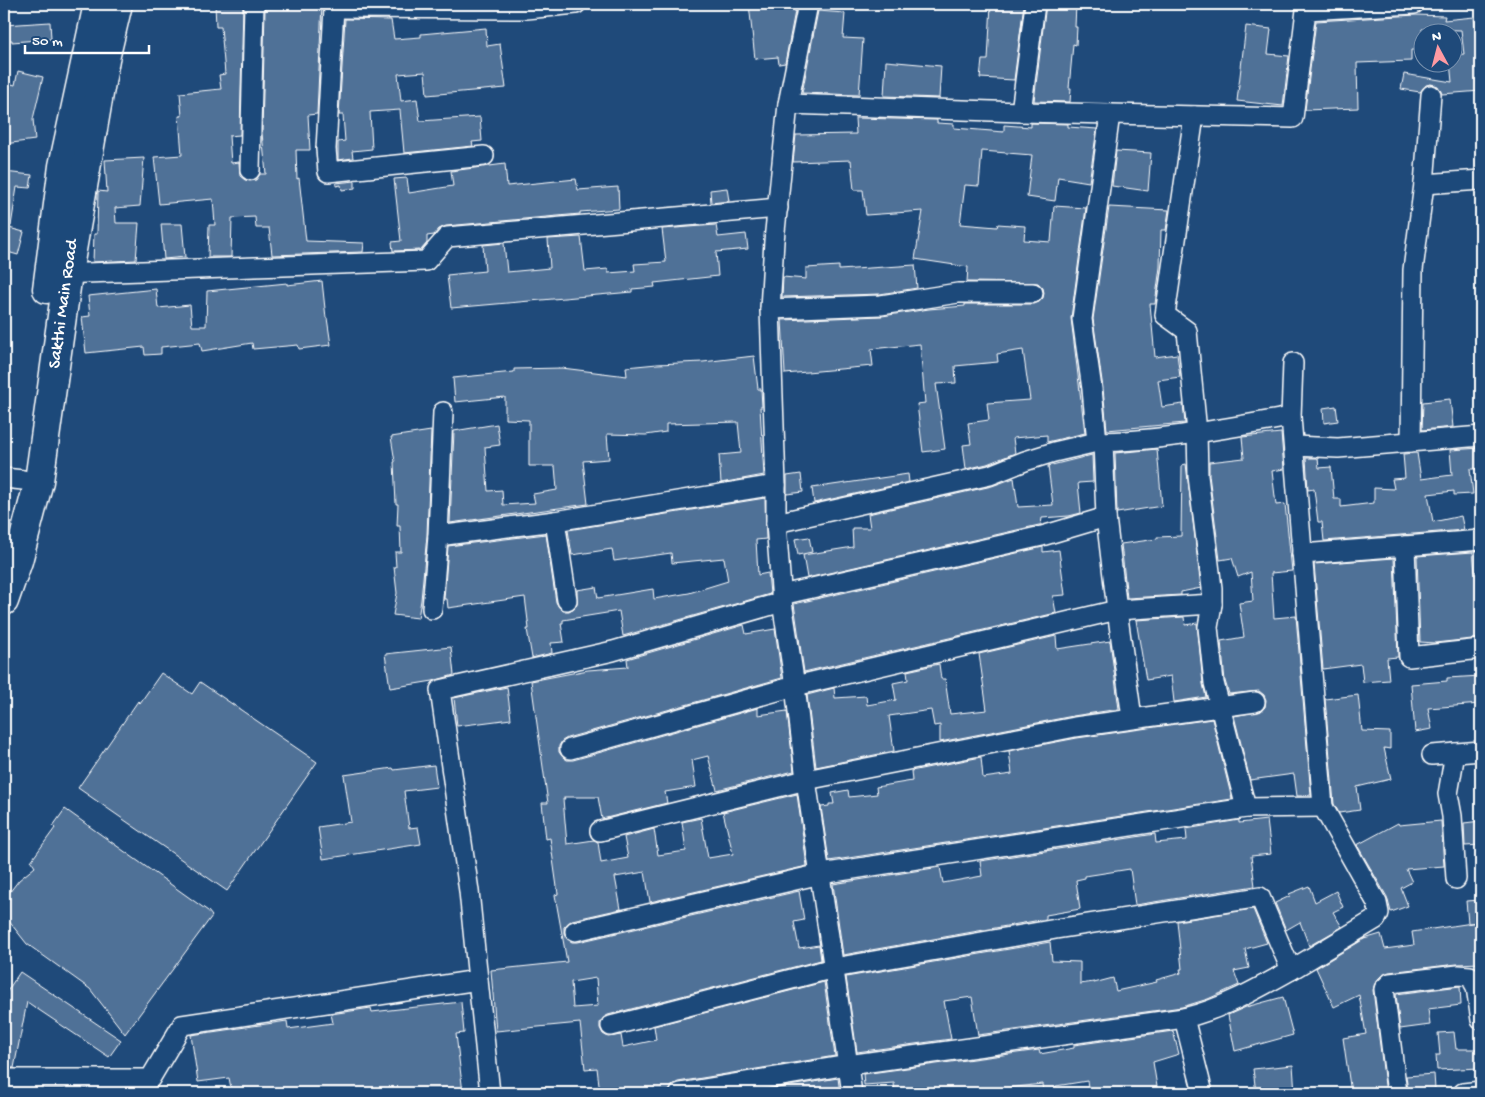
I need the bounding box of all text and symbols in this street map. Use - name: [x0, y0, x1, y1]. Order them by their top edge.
- scale bar: [25, 22, 149, 54]
- north arrow: [1412, 22, 1462, 72]
- text: N: [1431, 29, 1442, 47]
- text: 50 m: [32, 33, 63, 51]
- street label: Sakthi Main Road: [45, 237, 84, 370]

